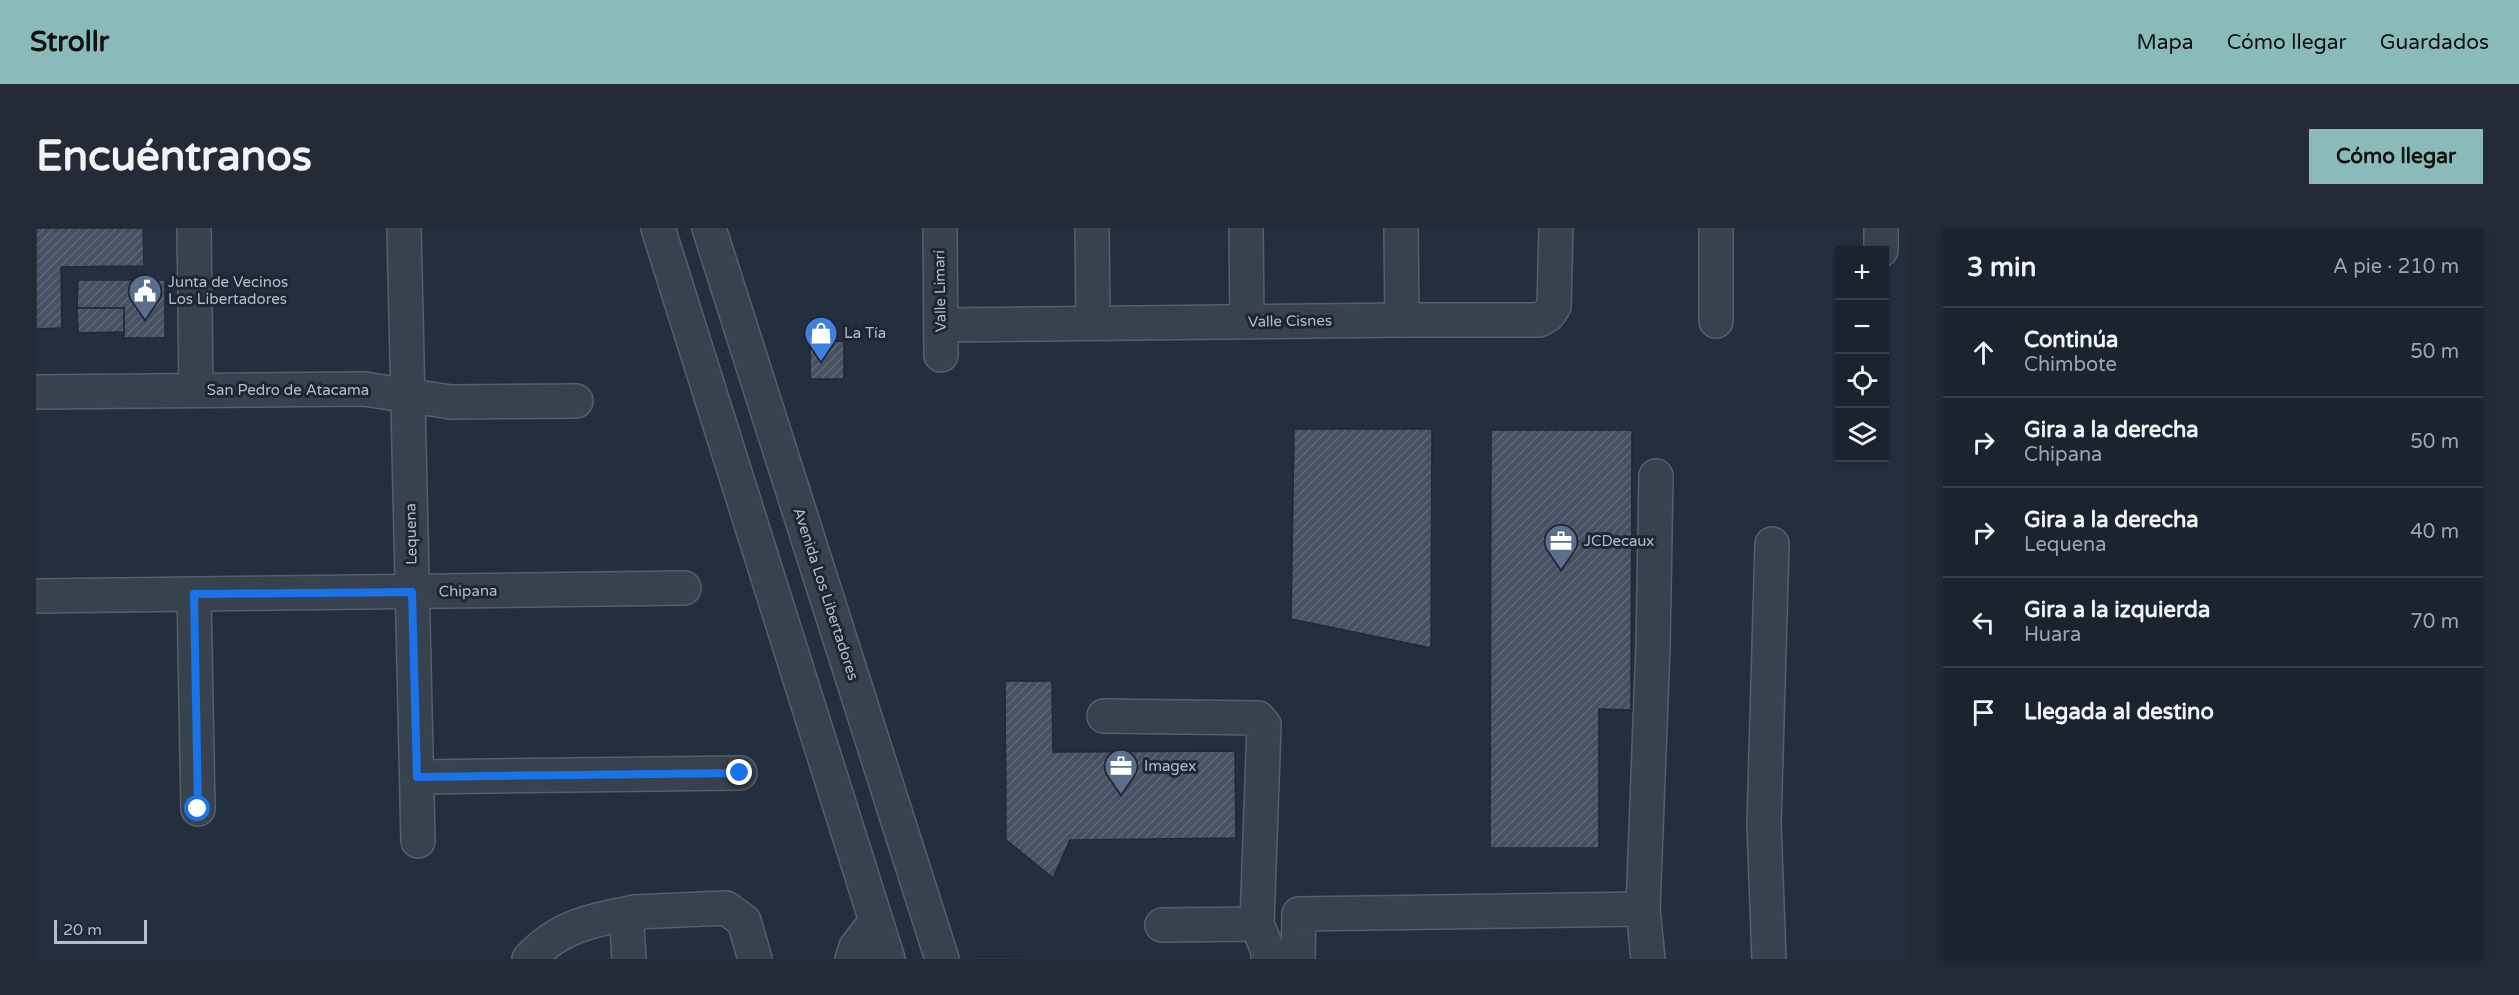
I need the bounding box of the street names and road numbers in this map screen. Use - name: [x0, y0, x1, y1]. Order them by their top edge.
- street label: Valle Limarí: [930, 250, 950, 332]
- street label: Valle Cisnes: [1248, 311, 1332, 331]
- street label: San Pedro de Atacama: [207, 381, 369, 399]
- street label: Lequena: [401, 503, 421, 565]
- street label: Avenida Los Libertadores: [790, 505, 862, 683]
- street label: Chipana: [438, 581, 498, 601]

